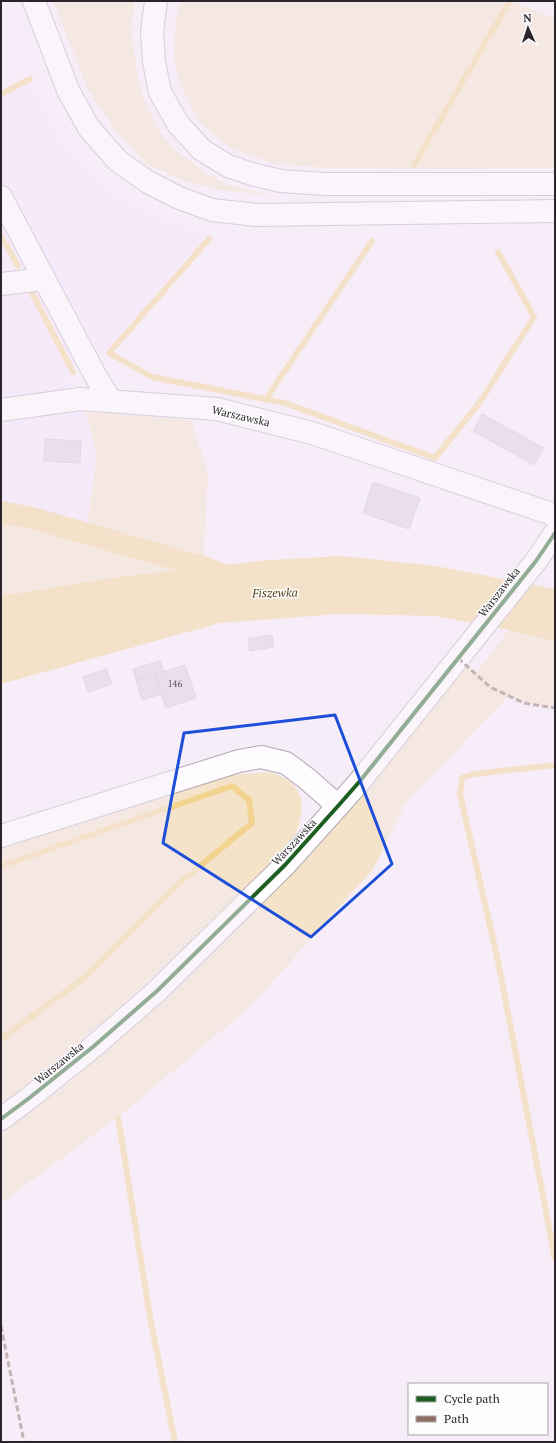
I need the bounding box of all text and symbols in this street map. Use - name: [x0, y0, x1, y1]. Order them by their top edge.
- north arrow: [508, 8, 548, 48]
- text: N: [523, 11, 533, 25]
- street label: Warszawska: [211, 403, 272, 430]
- street label: Warszawska: [475, 564, 523, 620]
- water label: Fiszewka: [251, 585, 298, 600]
- house number: 146: [168, 678, 182, 690]
- street label: Warszawska: [269, 815, 320, 868]
- street label: Warszawska: [32, 1039, 87, 1087]
- legend: [408, 1383, 548, 1435]
- text: Cycle path: [444, 1391, 500, 1406]
- text: Path: [444, 1411, 469, 1426]

